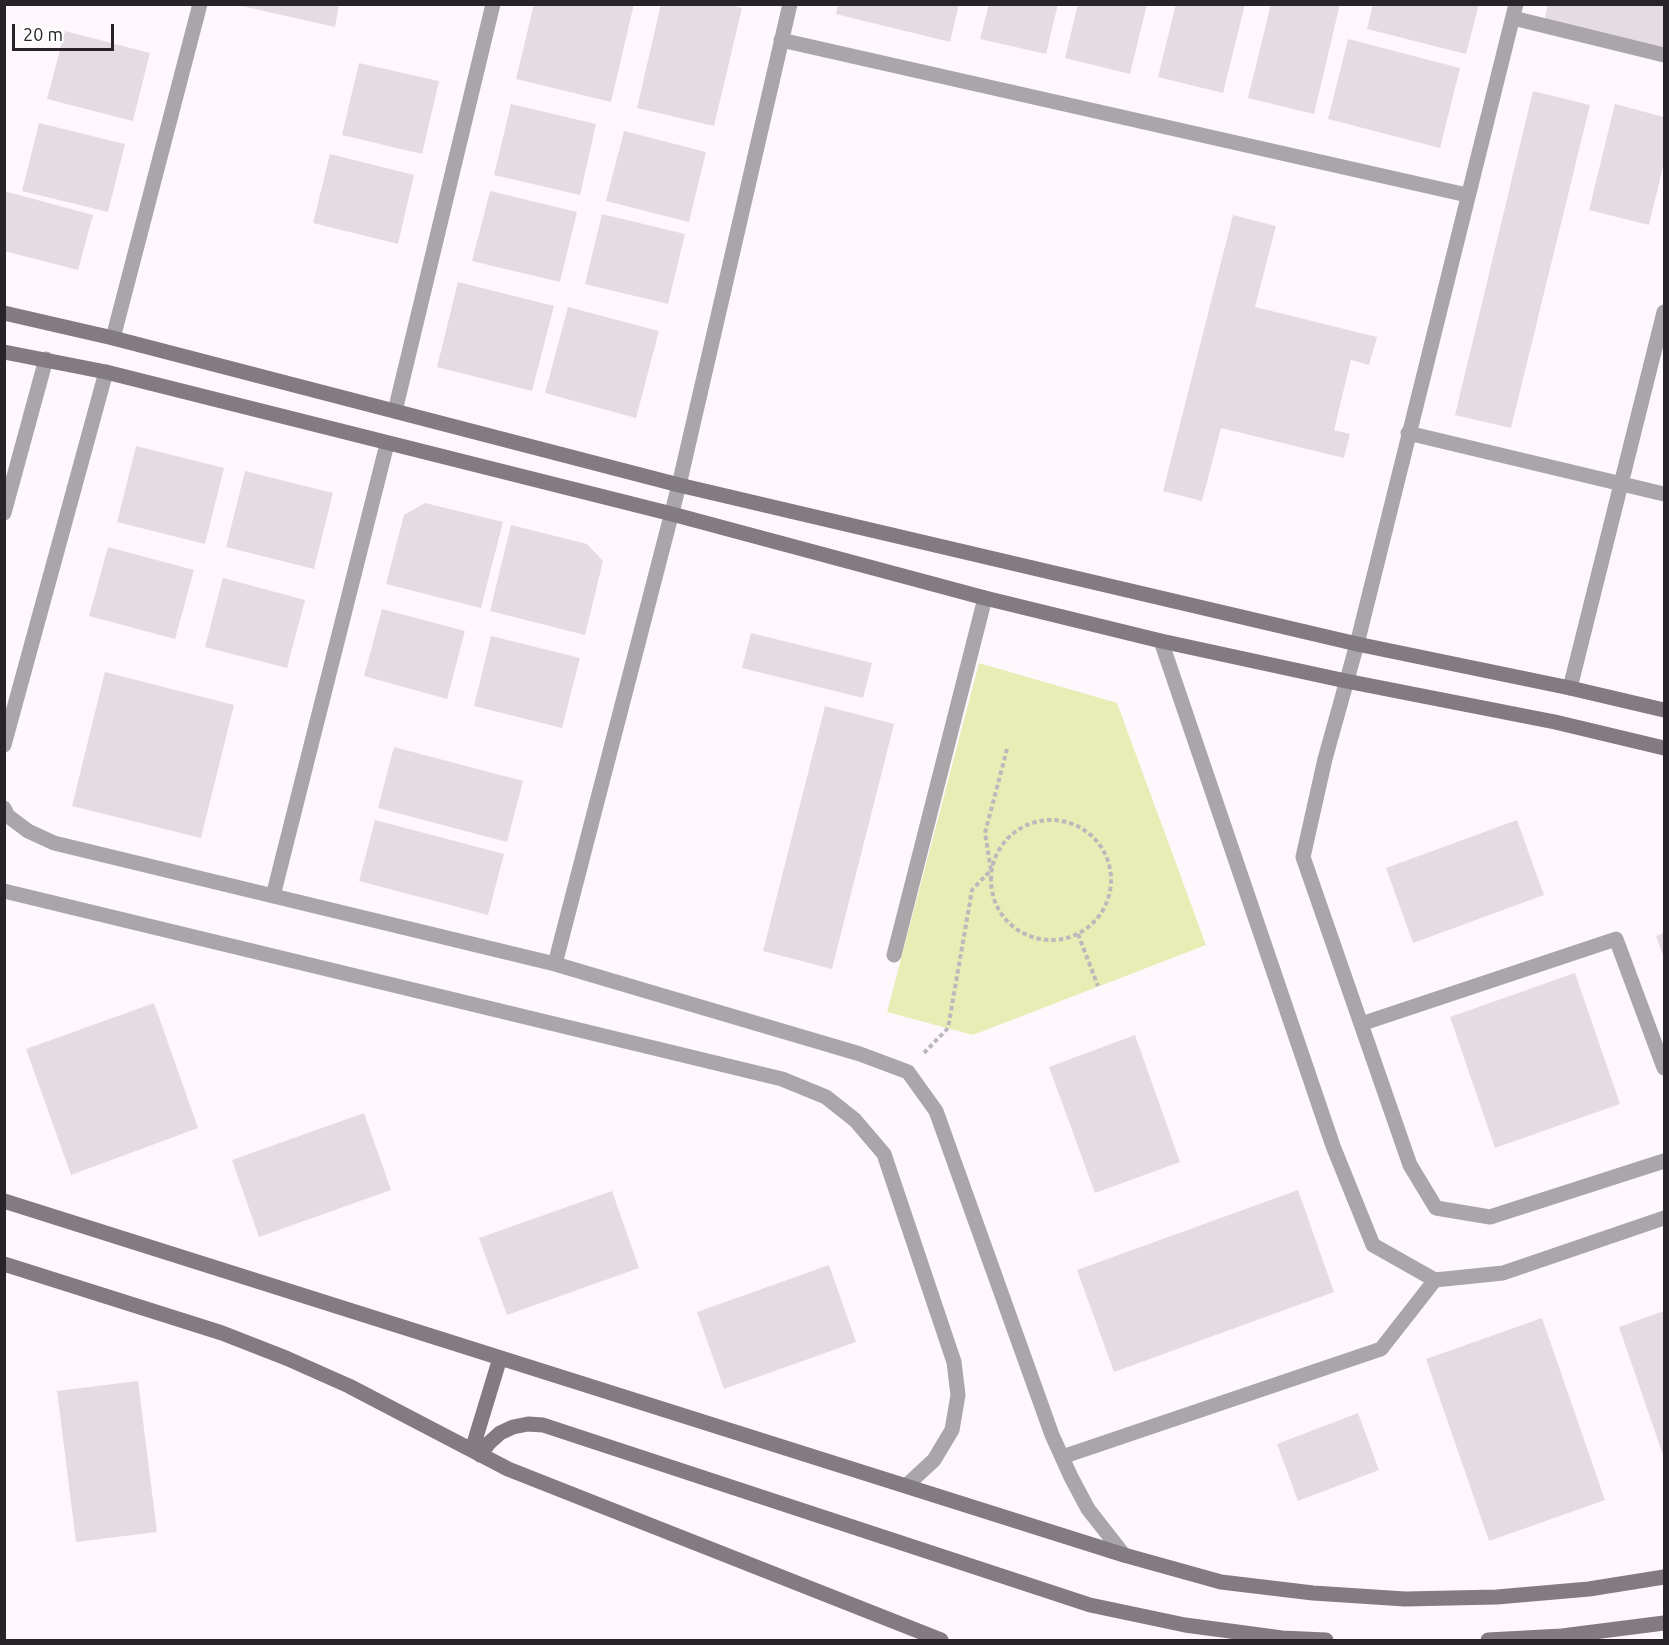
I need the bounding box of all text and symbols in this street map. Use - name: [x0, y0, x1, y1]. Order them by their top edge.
- scale bar: [15, 12, 117, 50]
- text: 20 m: [23, 24, 63, 44]

